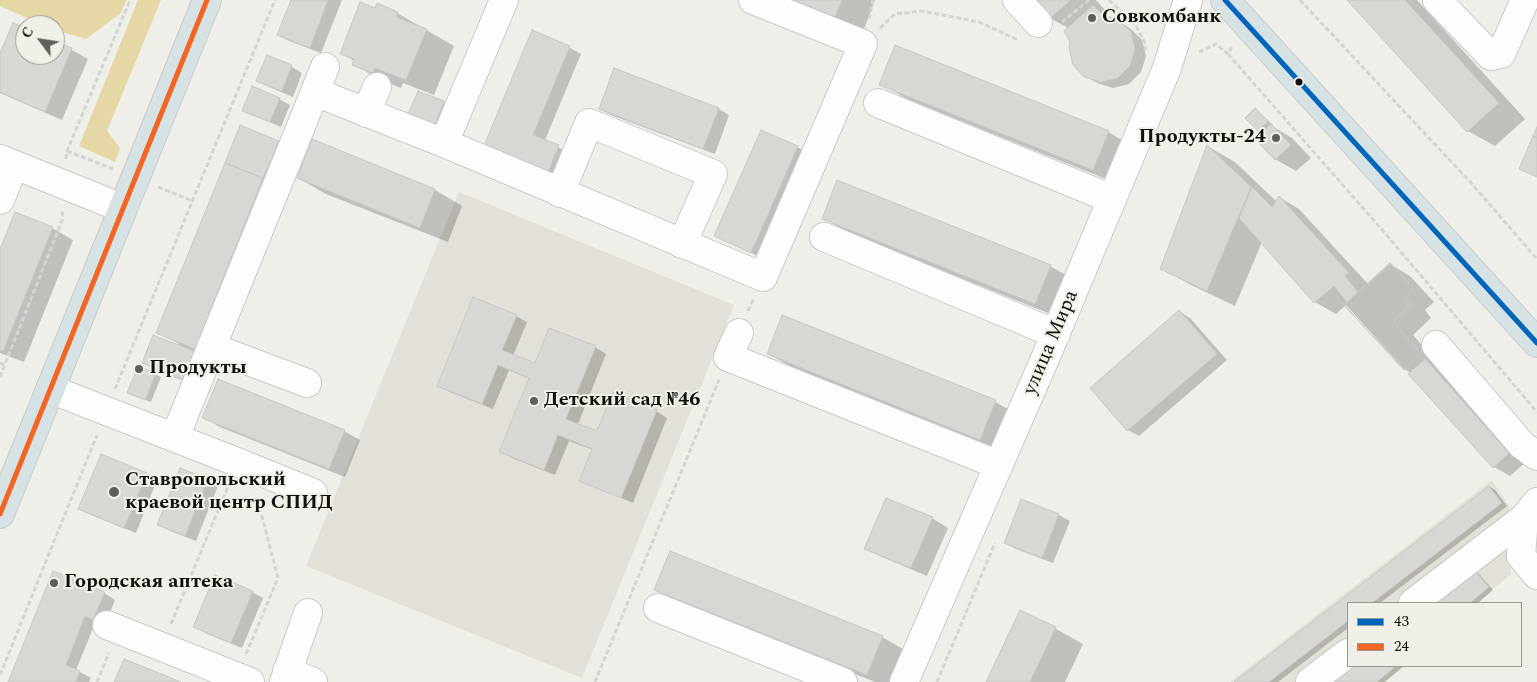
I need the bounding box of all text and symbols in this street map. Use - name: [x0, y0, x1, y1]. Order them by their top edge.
- place label: Совкомбанк: [1102, 6, 1221, 30]
- marker: Совкомбанк: [1086, 12, 1098, 24]
- north arrow: [15, 15, 65, 65]
- text: С: [16, 23, 39, 42]
- unlabelled marker: [1294, 77, 1304, 87]
- place label: Продукты-24: [1138, 126, 1266, 150]
- marker: Продукты-24: [1270, 132, 1282, 144]
- street label: улица Мира: [1019, 287, 1085, 399]
- place label: Продукты: [149, 357, 247, 381]
- marker: Продукты: [133, 363, 145, 375]
- place label: Детский сад №46: [544, 389, 700, 413]
- marker: Детский сад №46: [528, 395, 540, 407]
- place label: Ставропольский краевой центр СПИД: [125, 469, 333, 516]
- marker: Ставропольский краевой центр СПИД: [107, 485, 121, 499]
- place label: Городская аптека: [64, 571, 233, 595]
- marker: Городская аптека: [48, 577, 60, 589]
- legend: [1347, 602, 1522, 667]
- text: 43: [1394, 610, 1409, 633]
- text: 24: [1394, 635, 1409, 658]

